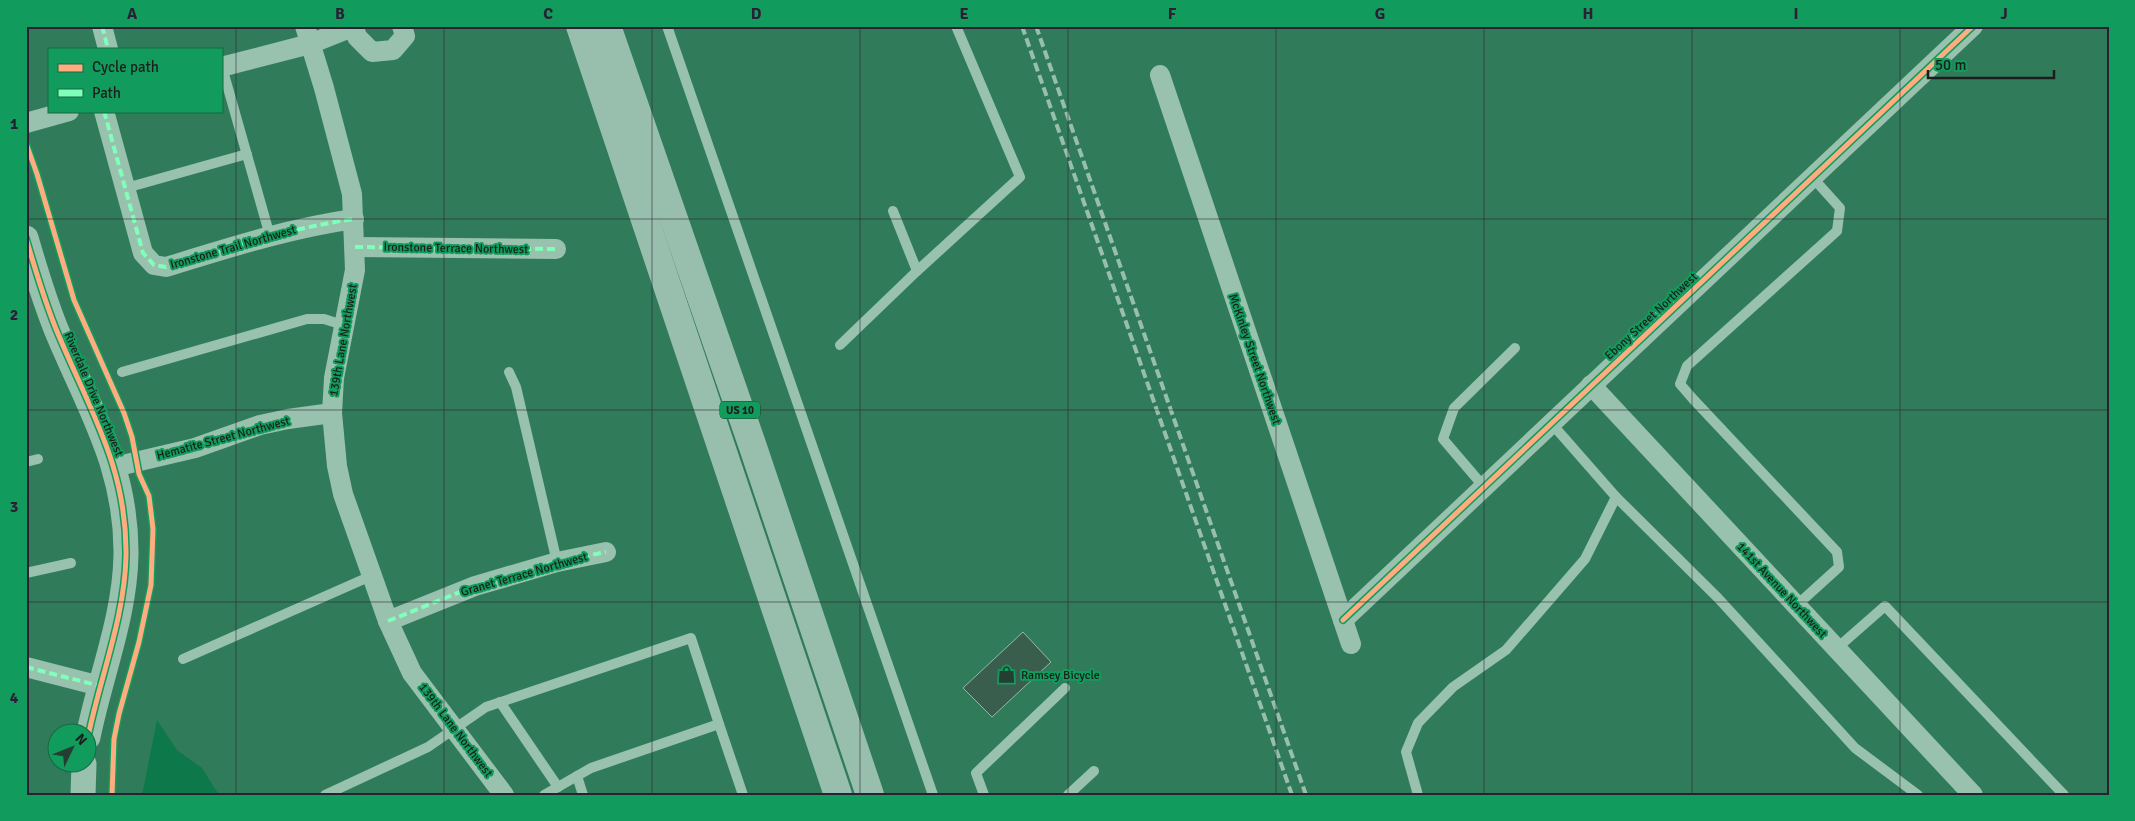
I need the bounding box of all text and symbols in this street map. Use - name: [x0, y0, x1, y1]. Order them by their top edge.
- text: A: [127, 4, 138, 24]
- text: B: [335, 4, 345, 24]
- text: C: [543, 4, 553, 24]
- text: D: [751, 4, 762, 24]
- text: E: [959, 4, 969, 24]
- text: F: [1168, 4, 1177, 24]
- text: G: [1375, 4, 1385, 24]
- text: H: [1583, 4, 1593, 24]
- text: I: [1793, 4, 1799, 24]
- text: J: [2000, 4, 2008, 24]
- legend: [48, 48, 222, 112]
- scale bar: [1928, 48, 2054, 80]
- text: 50 m: [1935, 56, 1966, 74]
- text: Cycle path: [92, 58, 159, 76]
- text: Path: [92, 84, 121, 102]
- text: 1: [10, 114, 19, 134]
- street label: Ironstone Trail Northwest: [169, 222, 298, 273]
- street label: Ironstone Terrace Northwest: [383, 240, 529, 257]
- street label: Ebony Street Northwest: [1602, 269, 1701, 363]
- street label: 139th Lane Northwest: [326, 283, 361, 397]
- street label: McKinley Street Northwest: [1225, 292, 1284, 427]
- text: 2: [10, 305, 18, 325]
- street label: Riverdale Drive Northwest: [61, 330, 127, 459]
- road number: US 10: [720, 402, 760, 418]
- street label: Hematite Street Northwest: [155, 413, 291, 463]
- text: 3: [10, 497, 18, 517]
- street label: 141st Avenue Northwest: [1733, 539, 1830, 641]
- street label: Granet Terrace Northwest: [459, 549, 589, 600]
- shop icon: Ramsey Bicycle: [997, 665, 1017, 685]
- place label: Ramsey Bicycle: [1021, 668, 1100, 683]
- street label: 139th Lane Northwest: [415, 680, 496, 780]
- text: 4: [10, 688, 19, 708]
- north arrow: [48, 724, 98, 774]
- text: N: [72, 730, 91, 749]

